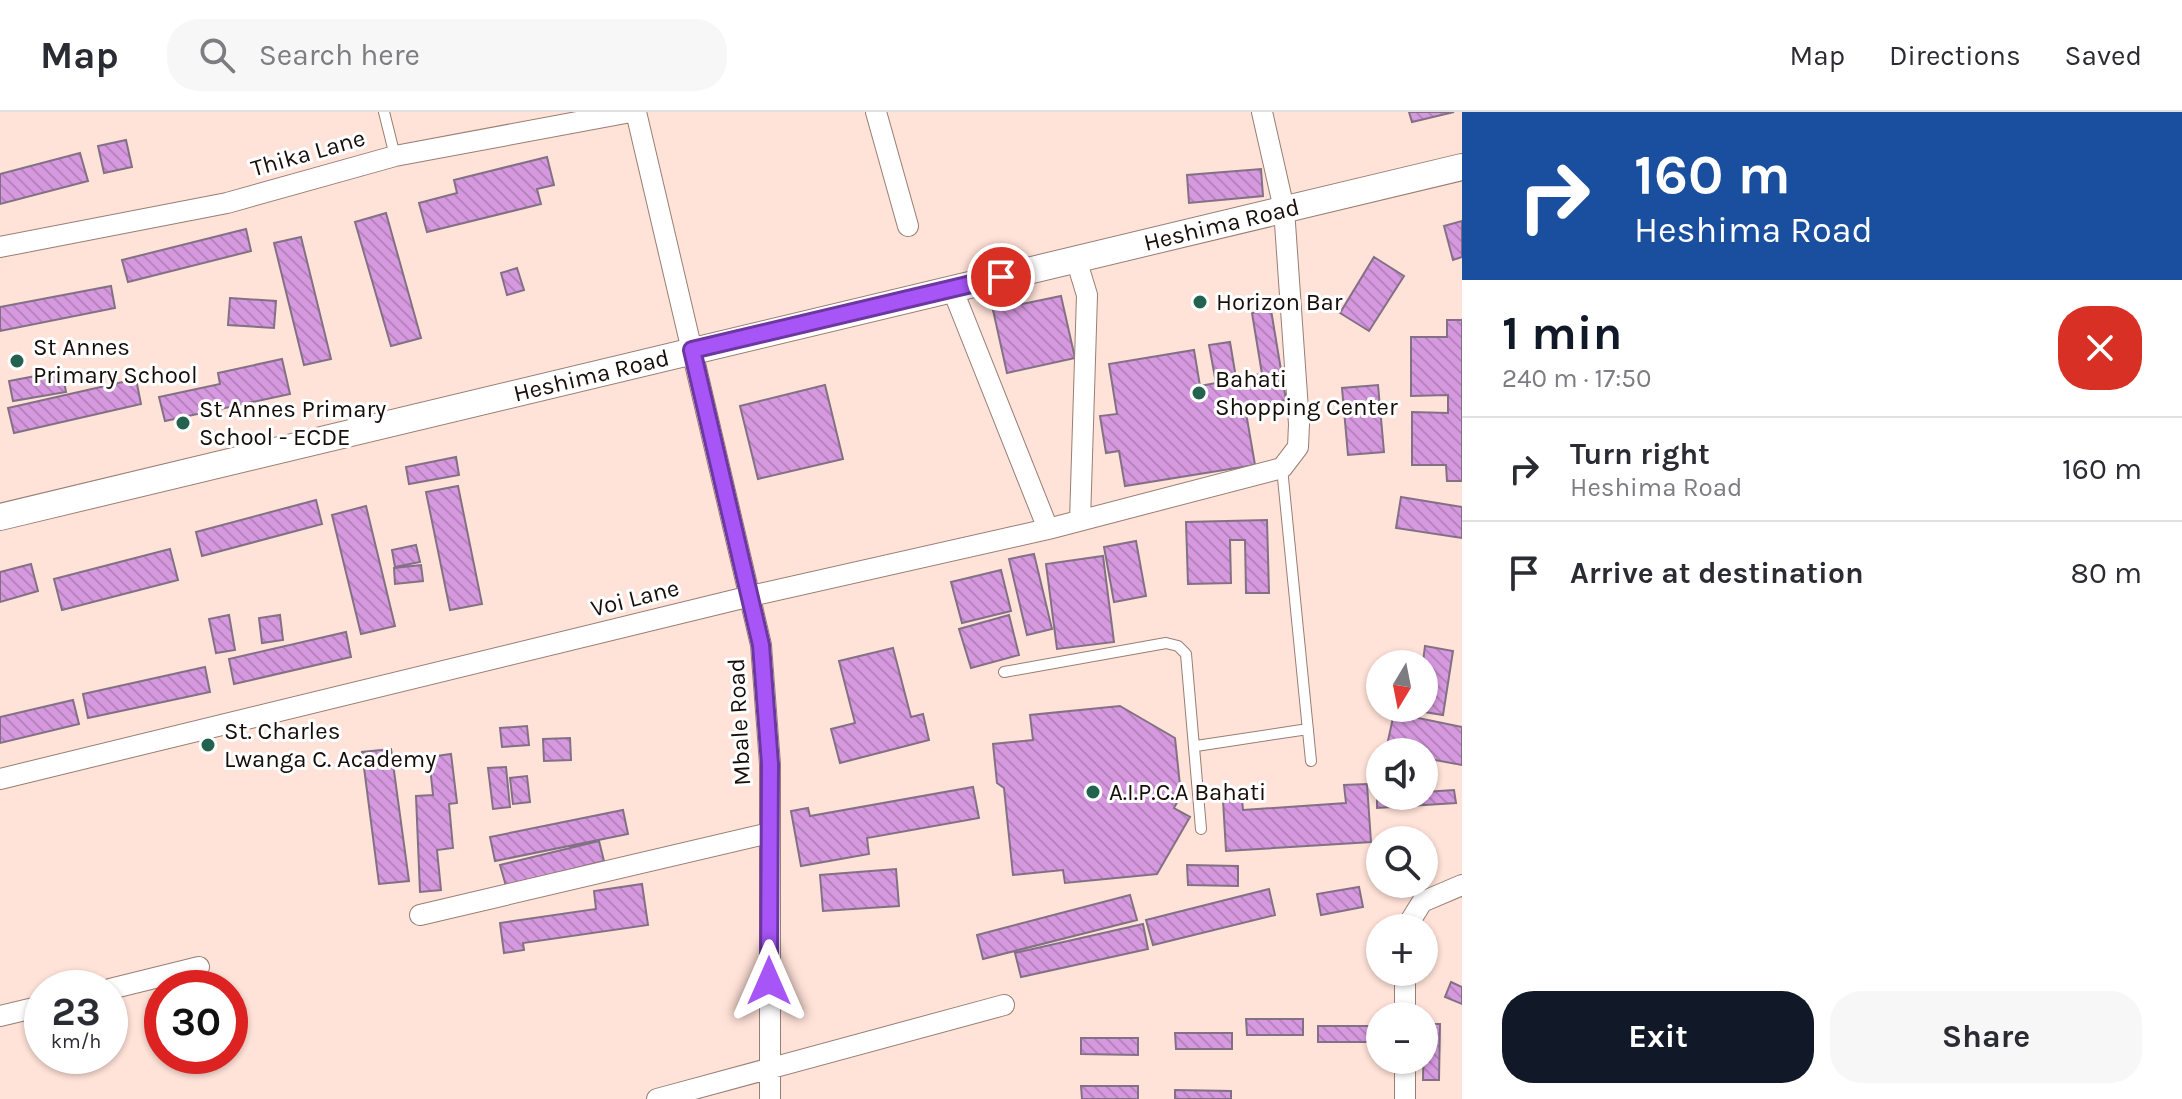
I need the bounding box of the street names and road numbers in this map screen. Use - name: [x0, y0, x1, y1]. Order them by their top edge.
- street label: Thika Lane: [248, 123, 368, 183]
- street label: Heshima Road: [1141, 192, 1302, 257]
- street label: Heshima Road: [511, 343, 672, 408]
- street label: Voi Lane: [588, 574, 682, 622]
- street label: Mbale Road: [722, 657, 756, 787]

